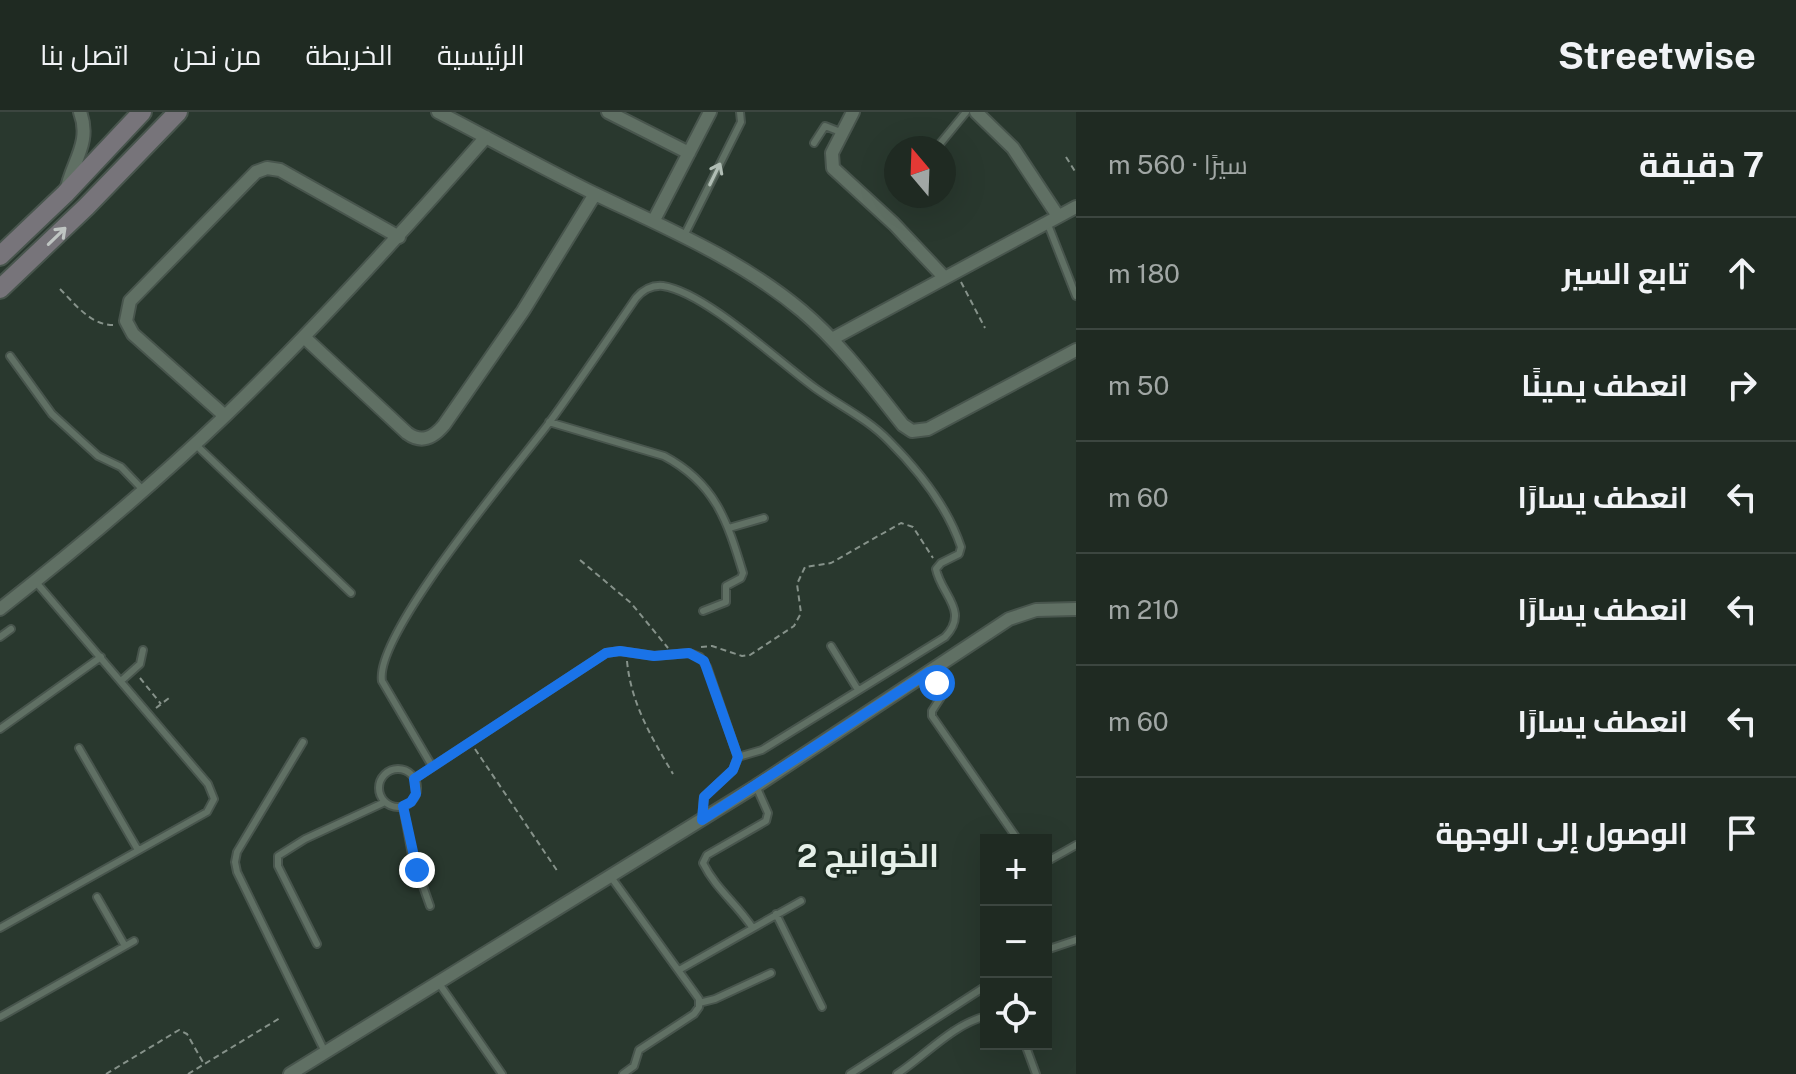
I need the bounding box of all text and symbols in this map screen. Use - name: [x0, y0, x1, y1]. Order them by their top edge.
- text: Streetwise: [1558, 33, 1756, 78]
- text: اتصل بنا: [40, 38, 129, 71]
- text: من نحن: [173, 38, 262, 71]
- text: الخريطة: [306, 38, 393, 71]
- text: الرئيسية: [437, 38, 525, 71]
- north arrow: [884, 136, 956, 208]
- text: 7 دقيقة: [1639, 145, 1764, 185]
- text: سيرًا · 560 m: [1108, 149, 1248, 180]
- one-way arrow: [707, 163, 723, 187]
- one-way arrow: [47, 226, 67, 245]
- icon: ahead: [1720, 251, 1764, 295]
- text: تابع السير: [1562, 255, 1688, 291]
- text: 180 m: [1108, 258, 1180, 289]
- icon: right: [1720, 363, 1764, 407]
- text: انعطف يمينًا: [1521, 367, 1688, 403]
- text: 50 m: [1108, 370, 1169, 401]
- icon: left: [1720, 475, 1764, 519]
- text: انعطف يسارًا: [1518, 479, 1688, 515]
- text: 60 m: [1108, 482, 1169, 513]
- icon: left: [1720, 587, 1764, 631]
- text: انعطف يسارًا: [1518, 591, 1688, 627]
- text: 210 m: [1108, 594, 1179, 625]
- route start: [919, 665, 955, 701]
- icon: left: [1720, 699, 1764, 743]
- text: انعطف يسارًا: [1518, 703, 1688, 739]
- text: 60 m: [1108, 706, 1169, 737]
- icon: arrive: [1720, 811, 1764, 855]
- text: الوصول إلى الوجهة: [1435, 815, 1688, 851]
- map controls: [980, 834, 1052, 1050]
- button: +: [980, 834, 1052, 906]
- district label: الخوانيج 2: [797, 837, 939, 878]
- route end: [399, 852, 435, 888]
- button: −: [980, 906, 1052, 978]
- button: locate: [980, 978, 1052, 1050]

